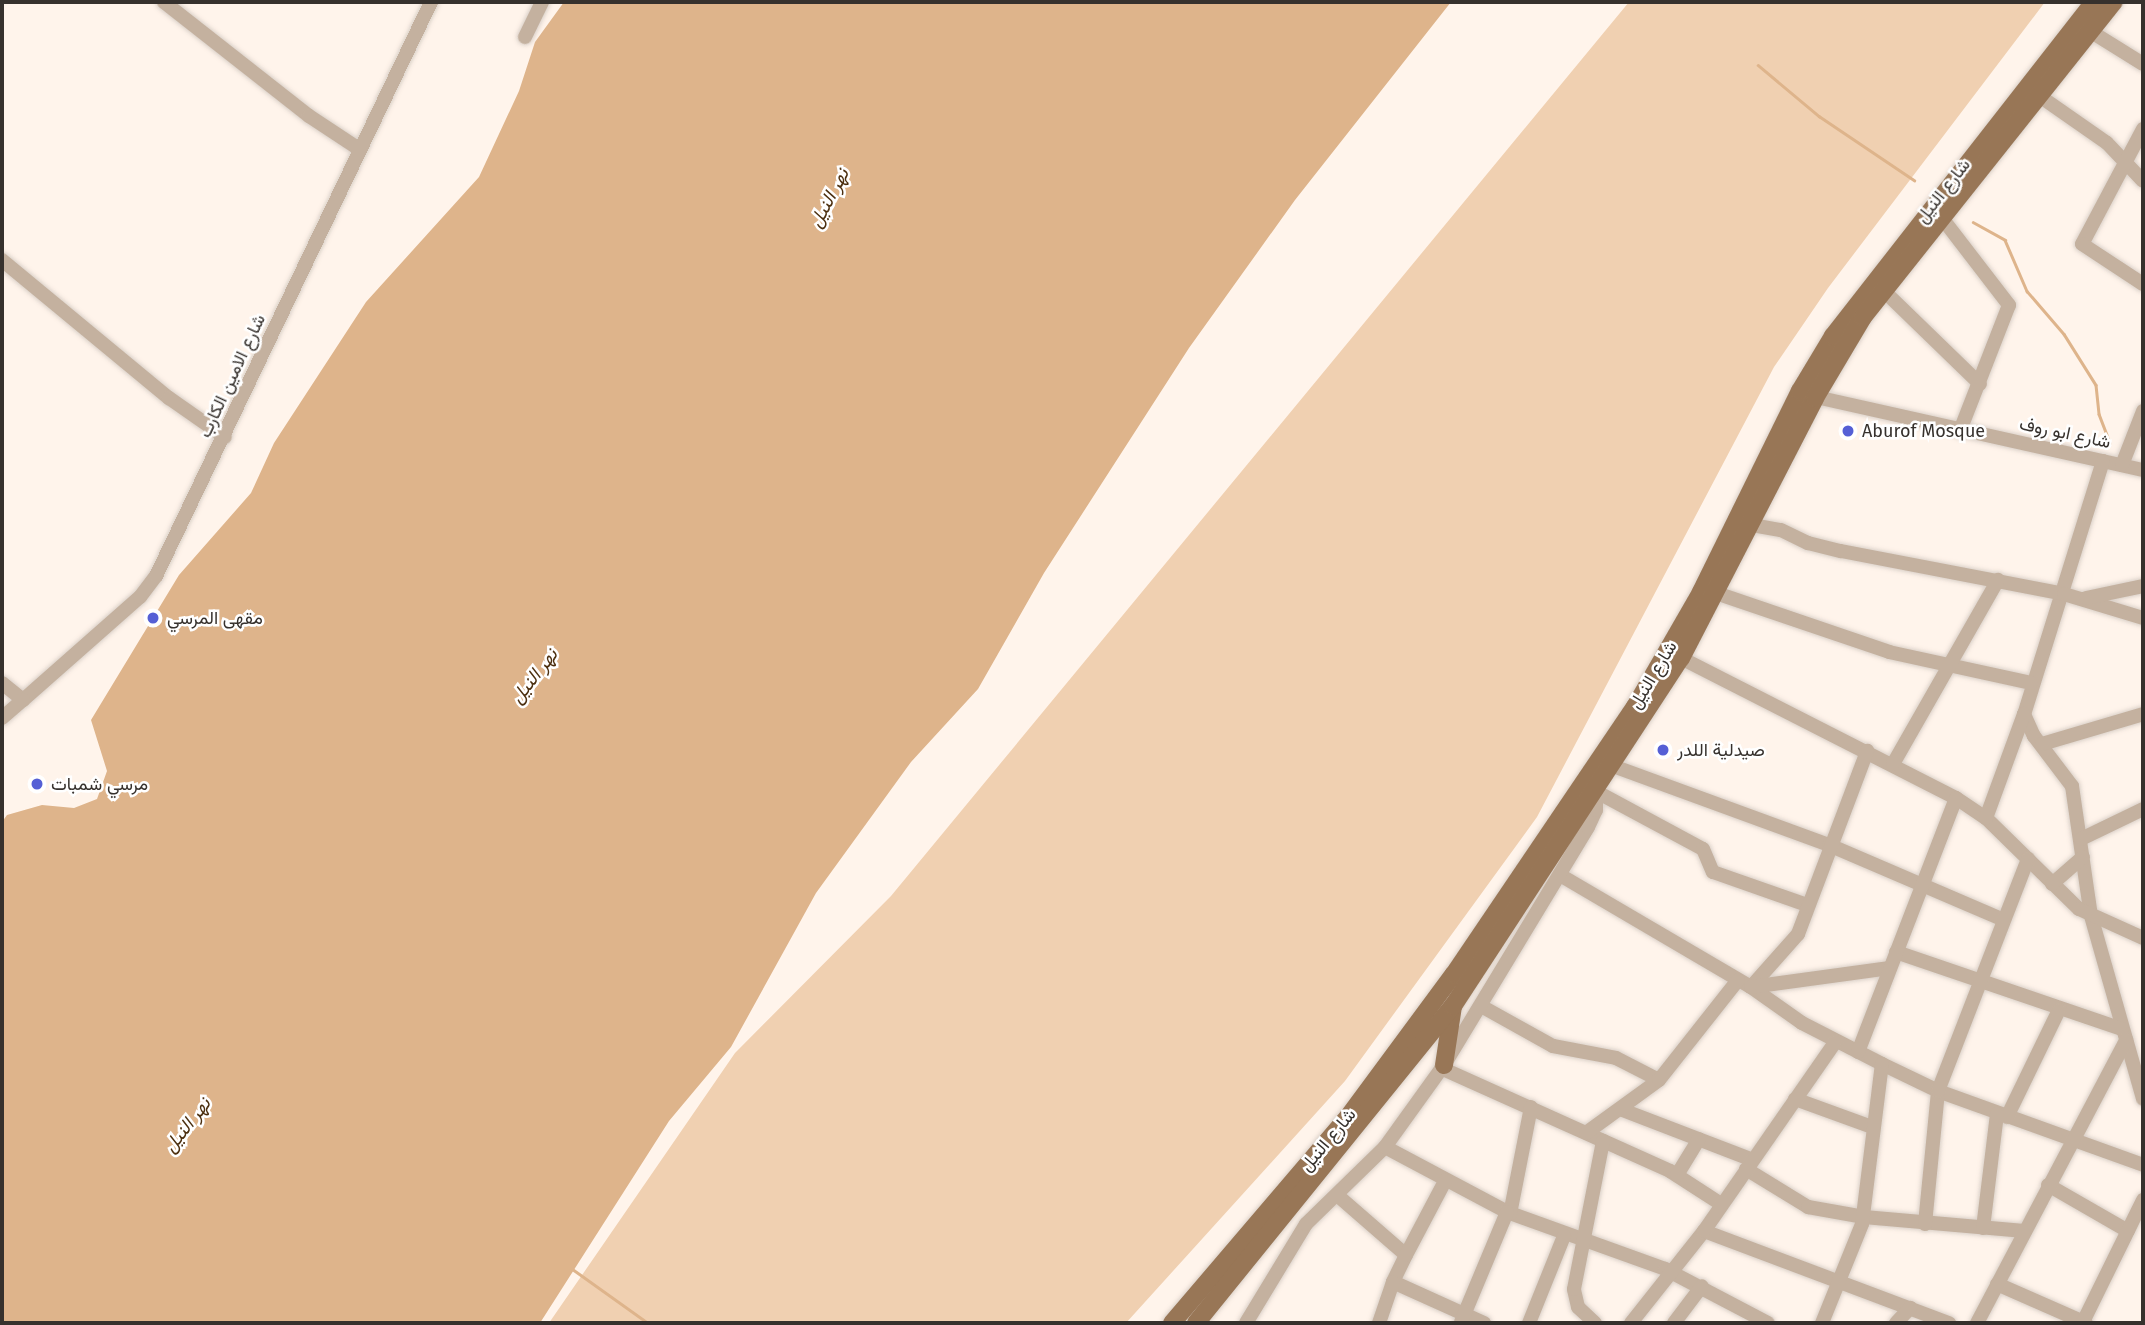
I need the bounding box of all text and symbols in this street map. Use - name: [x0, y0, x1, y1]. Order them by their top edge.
- street label: شارع النيل: [1911, 155, 1975, 227]
- water label: نهر النيل: [804, 165, 854, 231]
- street label: شارع الامين الكارب: [194, 311, 270, 441]
- street label: شارع ابو روف: [2017, 413, 2113, 453]
- place label: Aburof Mosque: [1862, 420, 1985, 442]
- marker: Aburof Mosque: [1840, 423, 1856, 439]
- place label: مقهى المرسي: [167, 607, 263, 629]
- marker: مقهى المرسي: [145, 610, 161, 626]
- street label: شارع النيل: [1624, 637, 1682, 713]
- water label: نهر النيل: [505, 644, 563, 708]
- place label: صيدلية اللدر: [1677, 739, 1765, 761]
- marker: صيدلية اللدر: [1655, 742, 1671, 758]
- place label: مرسي شمبات: [51, 773, 148, 795]
- marker: مرسي شمبات: [29, 776, 45, 792]
- water label: نهر النيل: [158, 1093, 216, 1157]
- street label: شارع النيل: [1295, 1104, 1361, 1176]

